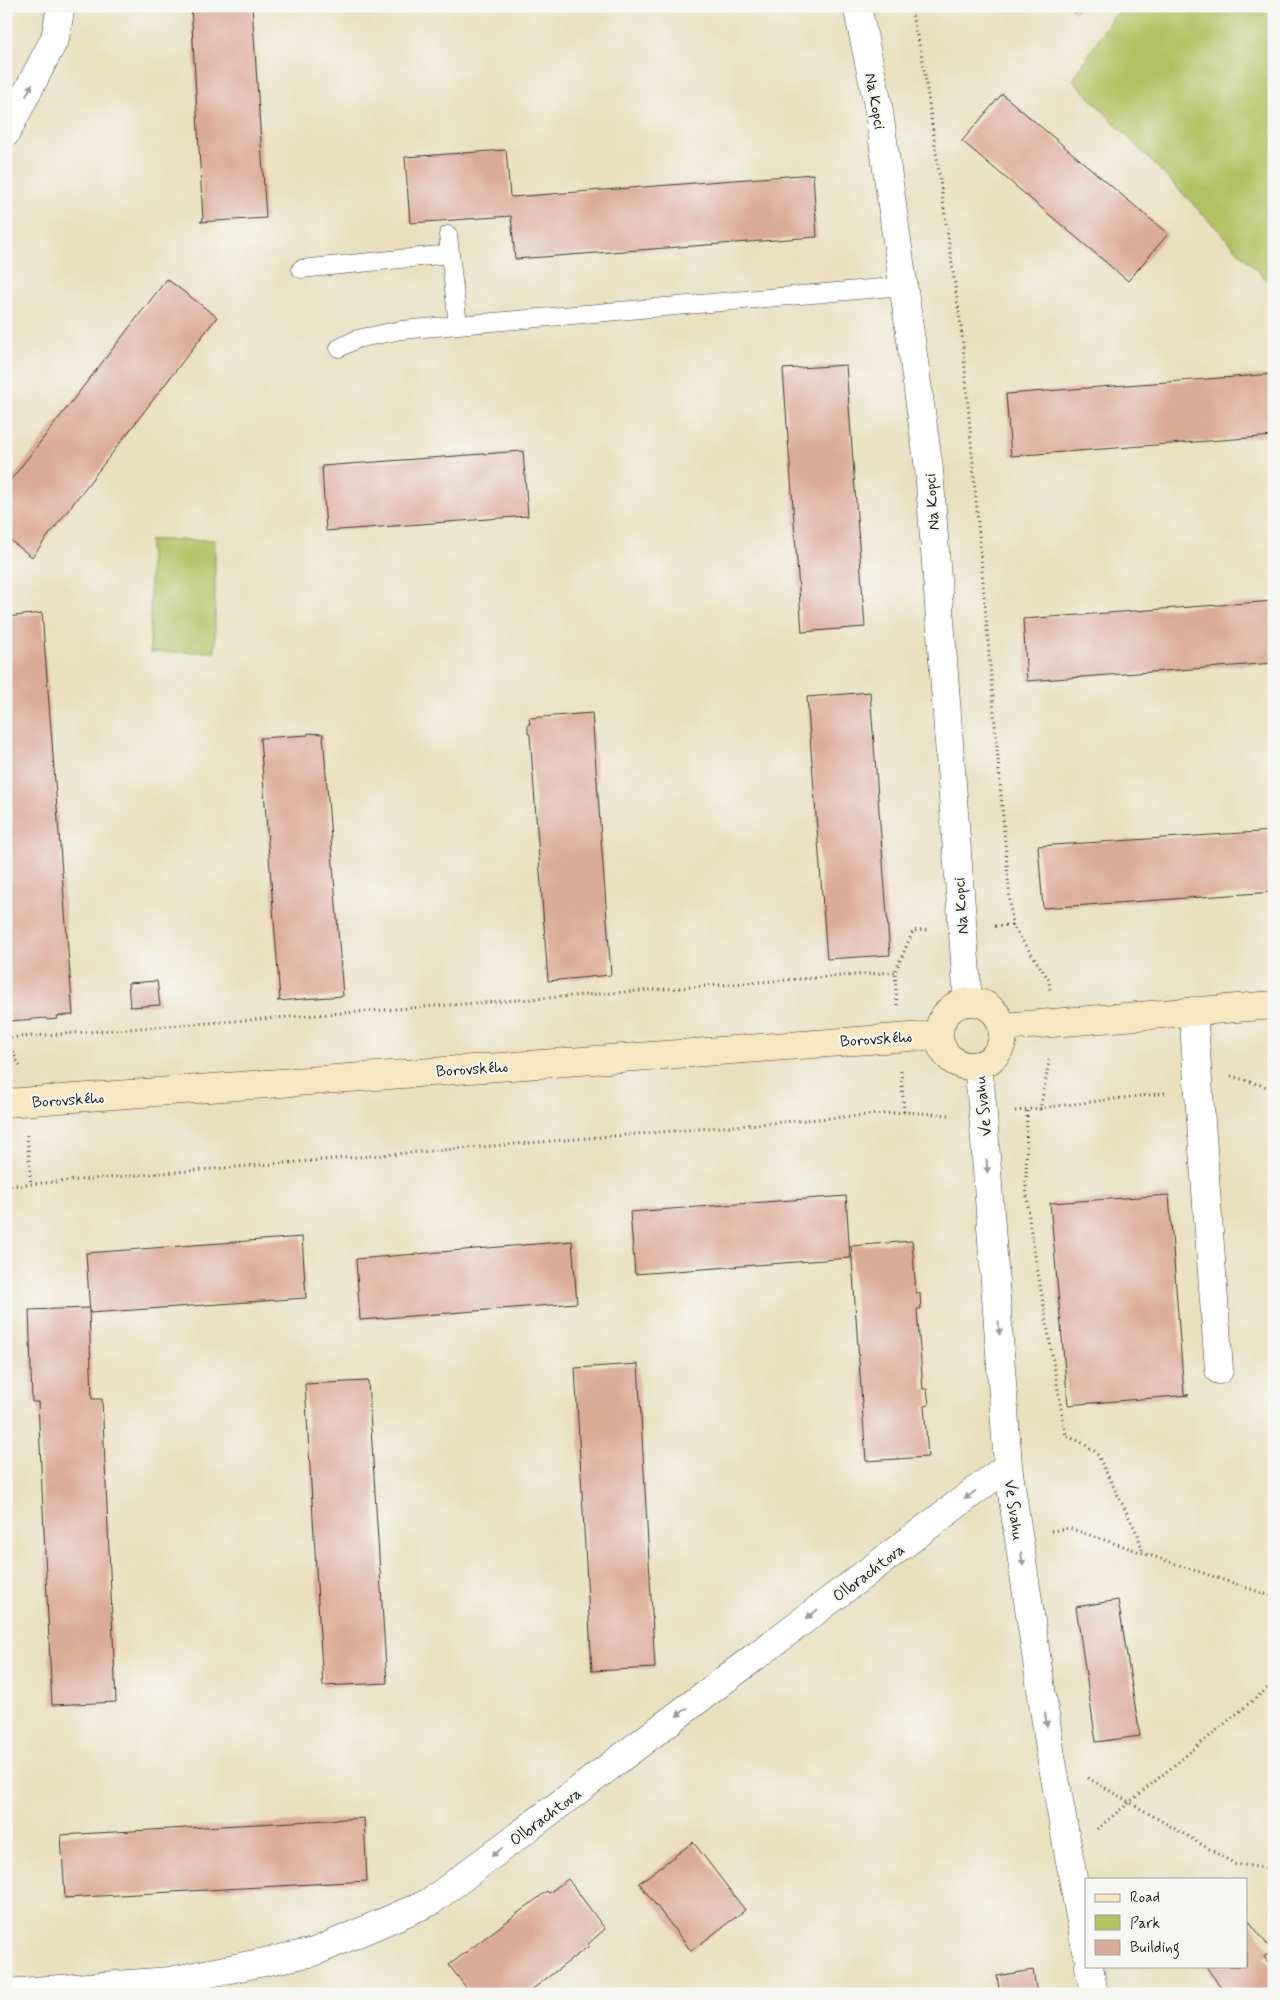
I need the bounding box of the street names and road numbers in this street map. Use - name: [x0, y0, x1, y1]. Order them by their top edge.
- street label: Na Kopci: [859, 71, 890, 131]
- street label: Na Kopci: [920, 472, 945, 531]
- street label: Na Kopci: [949, 876, 974, 935]
- street label: Borovského: [839, 1026, 913, 1053]
- street label: Borovského: [435, 1056, 509, 1083]
- street label: Ve Svahu: [970, 1074, 997, 1137]
- street label: Borovského: [31, 1087, 105, 1114]
- street label: Ve Svahu: [999, 1479, 1028, 1542]
- street label: Olbrachtova: [829, 1539, 909, 1607]
- street label: Olbrachtova: [506, 1783, 586, 1851]

